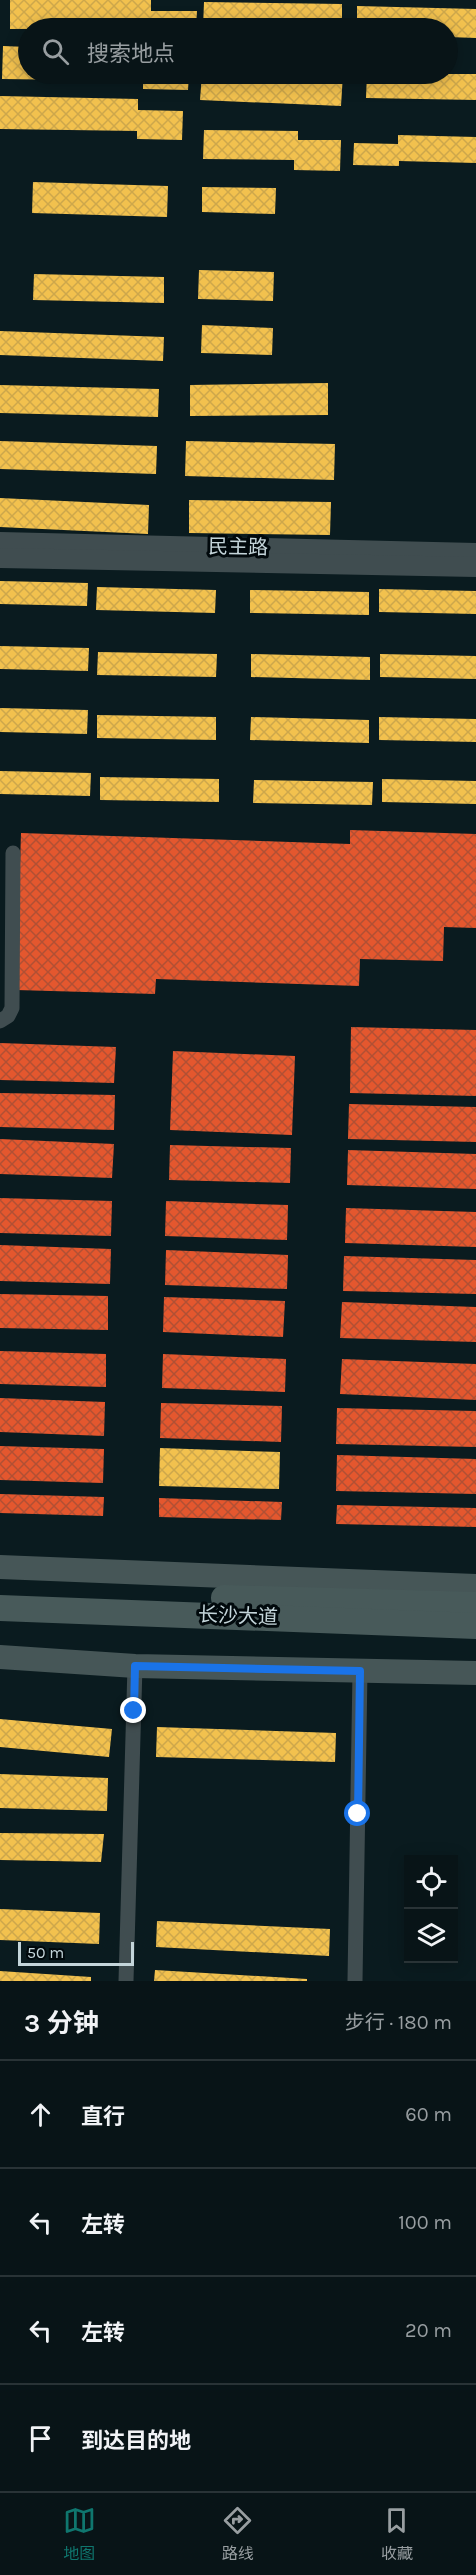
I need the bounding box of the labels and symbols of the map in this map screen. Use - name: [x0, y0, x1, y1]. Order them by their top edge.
- street label: 民主路: [208, 535, 268, 559]
- street label: 长沙大道: [198, 1603, 278, 1629]
- route end: [120, 1697, 146, 1723]
- route start: [344, 1800, 370, 1826]
- scale bar: [18, 1939, 134, 1966]

